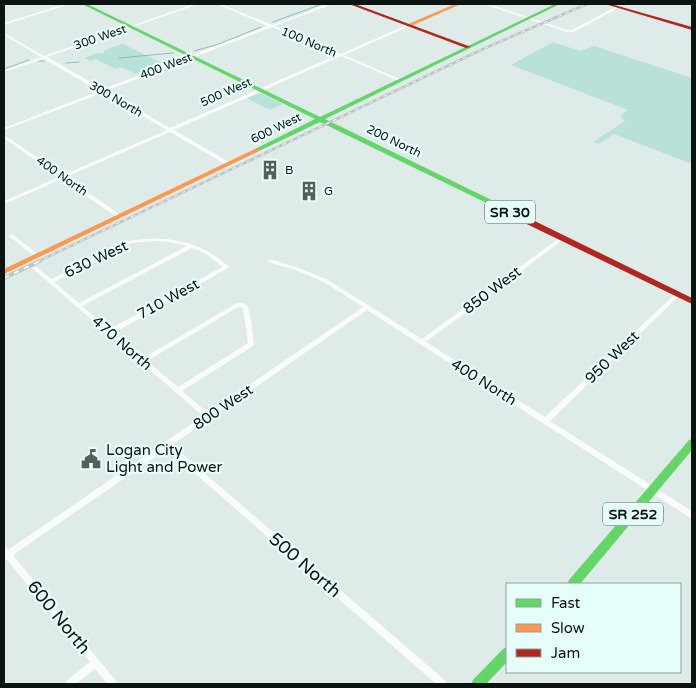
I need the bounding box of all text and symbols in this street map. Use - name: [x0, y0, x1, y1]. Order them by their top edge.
- street label: 300 West: [72, 21, 128, 52]
- street label: 100 North: [279, 24, 339, 60]
- street label: 400 West: [138, 50, 194, 82]
- street label: 500 West: [198, 74, 254, 109]
- street label: 300 North: [87, 78, 145, 120]
- street label: 600 West: [248, 110, 304, 146]
- street label: 200 North: [364, 122, 424, 160]
- street label: 400 North: [34, 153, 90, 199]
- building icon: B: [259, 159, 281, 181]
- place label: B: [285, 163, 293, 177]
- building icon: G: [298, 180, 320, 202]
- place label: G: [324, 184, 333, 198]
- road number: SR 30: [485, 200, 535, 223]
- street label: 630 West: [61, 236, 131, 282]
- street label: 850 West: [459, 262, 525, 318]
- street label: 710 West: [134, 275, 202, 323]
- street label: 470 North: [88, 312, 156, 374]
- street label: 950 West: [581, 327, 643, 387]
- street label: 400 North: [448, 355, 520, 409]
- street label: 800 West: [190, 380, 256, 433]
- place label: Logan City Light and Power: [106, 441, 223, 476]
- public building icon: Logan City Light and Power: [80, 448, 102, 470]
- road number: SR 252: [603, 502, 663, 526]
- street label: 500 North: [264, 528, 346, 602]
- street label: 600 North: [23, 576, 95, 658]
- legend: [506, 583, 681, 673]
- text: Fast: [551, 594, 581, 612]
- text: Slow: [551, 619, 585, 637]
- text: Jam: [551, 644, 580, 662]

